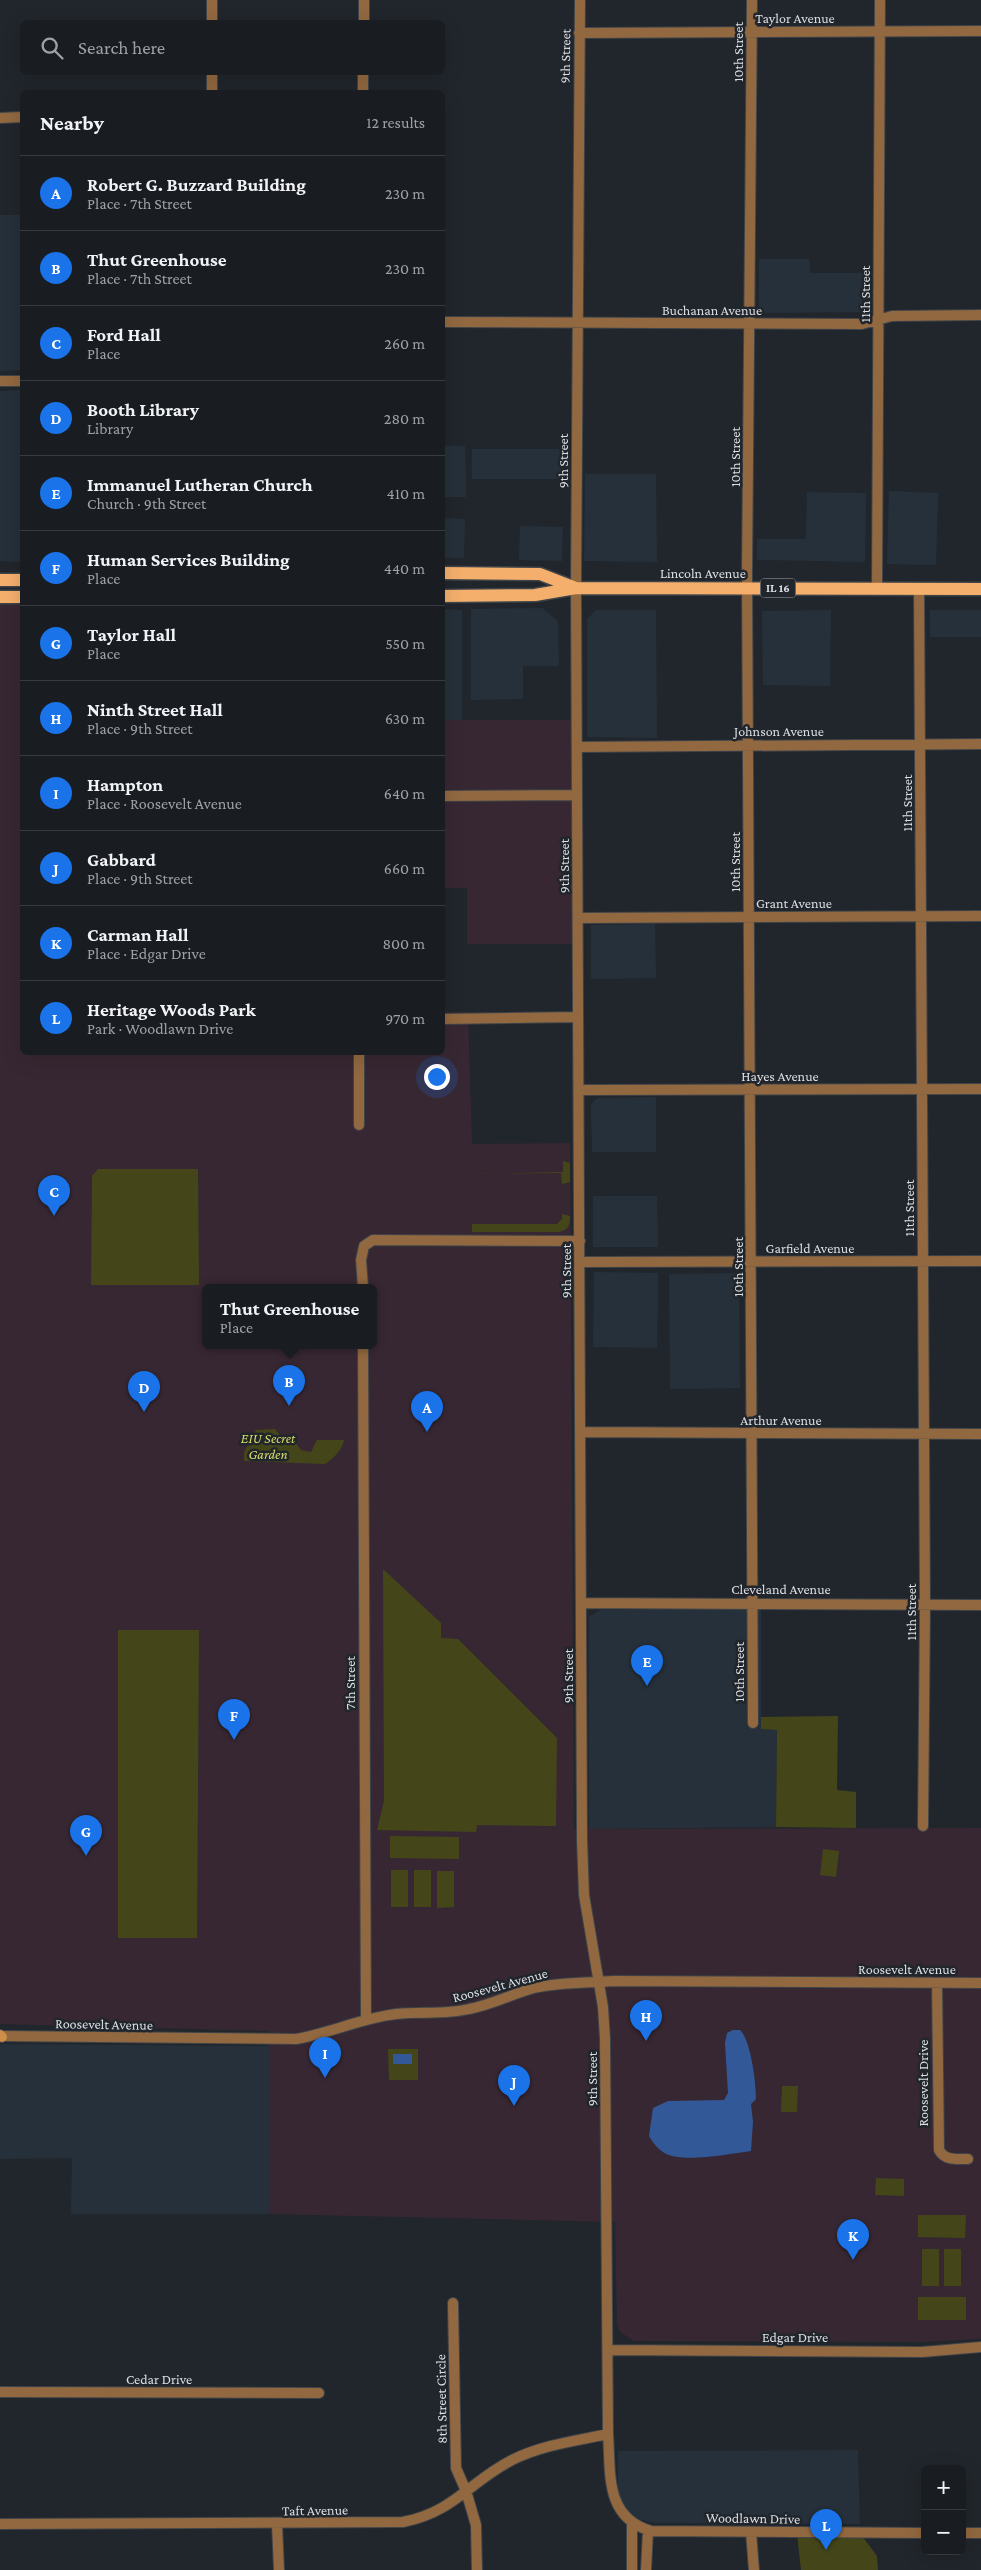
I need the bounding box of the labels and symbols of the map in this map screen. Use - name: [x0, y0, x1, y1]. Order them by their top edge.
- street label: Taylor Avenue: [755, 10, 835, 26]
- street label: 10th Street: [730, 22, 746, 82]
- street label: 9th Street: [557, 28, 573, 83]
- street label: 11th Street: [857, 265, 873, 322]
- street label: Buchanan Avenue: [662, 302, 762, 318]
- street label: 10th Street: [727, 427, 743, 487]
- street label: 9th Street: [555, 433, 571, 488]
- street label: Lincoln Avenue: [660, 565, 746, 581]
- road number: IL 16: [760, 578, 796, 598]
- street label: Johnson Avenue: [732, 723, 824, 739]
- street label: 11th Street: [899, 774, 915, 831]
- street label: 10th Street: [727, 832, 743, 892]
- street label: 9th Street: [556, 838, 572, 893]
- street label: Grant Avenue: [756, 895, 832, 911]
- your location: [424, 1064, 450, 1090]
- street label: Hayes Avenue: [741, 1068, 819, 1084]
- pin: C: [38, 1175, 70, 1216]
- street label: 11th Street: [901, 1179, 917, 1236]
- street label: 10th Street: [730, 1237, 746, 1297]
- street label: Garfield Avenue: [766, 1240, 854, 1256]
- street label: 9th Street: [558, 1243, 574, 1298]
- pin: B: [273, 1365, 305, 1406]
- pin: D: [128, 1371, 160, 1412]
- pin: A: [411, 1391, 443, 1432]
- street label: Arthur Avenue: [740, 1412, 822, 1428]
- park label: EIU Secret Garden: [241, 1430, 296, 1462]
- street label: Cleveland Avenue: [731, 1581, 831, 1597]
- street label: 11th Street: [903, 1583, 919, 1640]
- street label: 10th Street: [731, 1642, 747, 1702]
- pin: E: [631, 1645, 663, 1686]
- street label: 9th Street: [560, 1648, 576, 1703]
- street label: 7th Street: [342, 1656, 358, 1710]
- pin: F: [218, 1699, 250, 1740]
- pin: G: [70, 1815, 102, 1856]
- street label: Roosevelt Avenue: [858, 1961, 956, 1977]
- street label: Roosevelt Avenue: [451, 1965, 549, 2005]
- pin: H: [630, 2000, 662, 2041]
- street label: Roosevelt Avenue: [55, 2015, 153, 2033]
- pin: I: [309, 2037, 341, 2078]
- street label: Roosevelt Drive: [915, 2040, 931, 2126]
- street label: 9th Street: [584, 2051, 600, 2106]
- pin: J: [498, 2065, 530, 2106]
- pin: K: [837, 2219, 869, 2260]
- street label: Edgar Drive: [762, 2329, 828, 2345]
- street label: 8th Street Circle: [432, 2354, 450, 2444]
- street label: Cedar Drive: [126, 2371, 192, 2387]
- street label: Taft Avenue: [282, 2501, 348, 2519]
- street label: Woodlawn Drive: [706, 2509, 800, 2527]
- pin: L: [810, 2509, 842, 2550]

